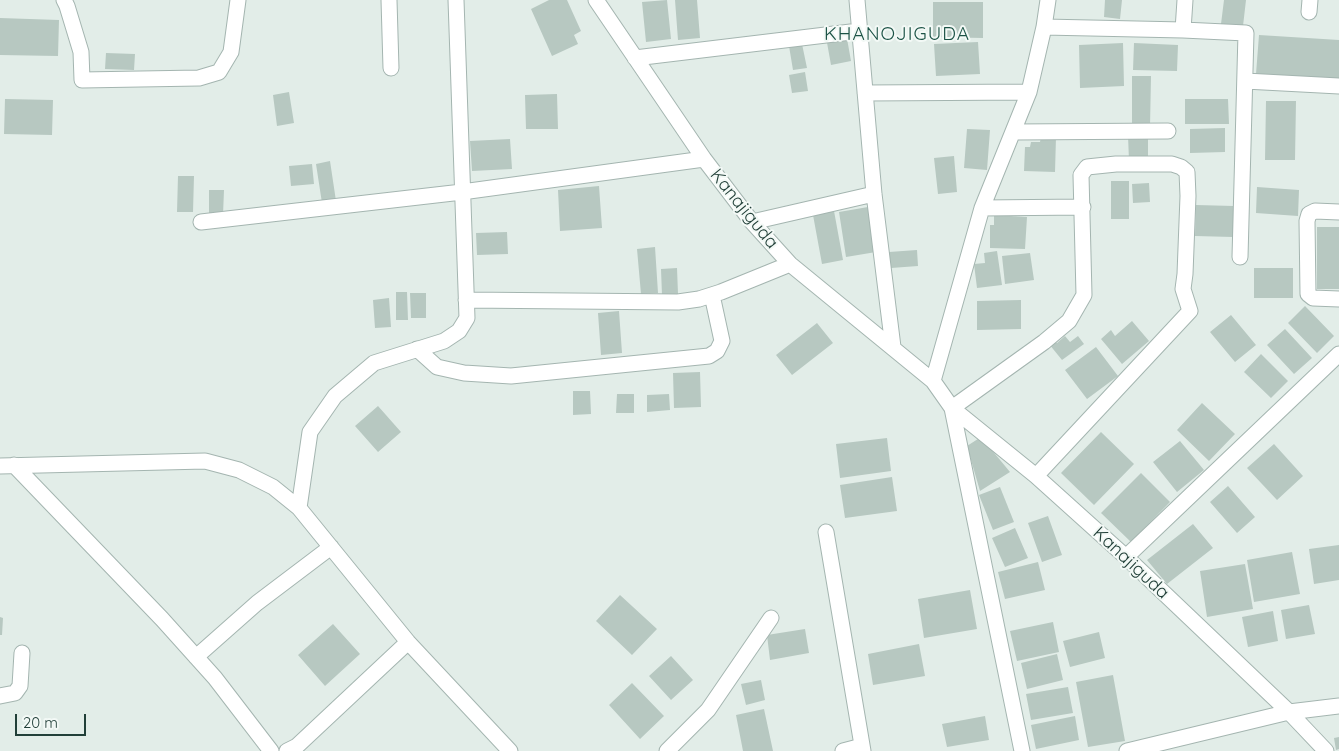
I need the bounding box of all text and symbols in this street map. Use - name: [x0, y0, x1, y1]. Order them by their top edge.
- district label: KHANOJIGUDA: [823, 23, 971, 45]
- street label: Kanajiguda: [705, 165, 783, 253]
- street label: Kanajiguda: [1088, 522, 1174, 604]
- scale bar: [18, 704, 89, 736]
- text: 20 m: [23, 713, 58, 732]

